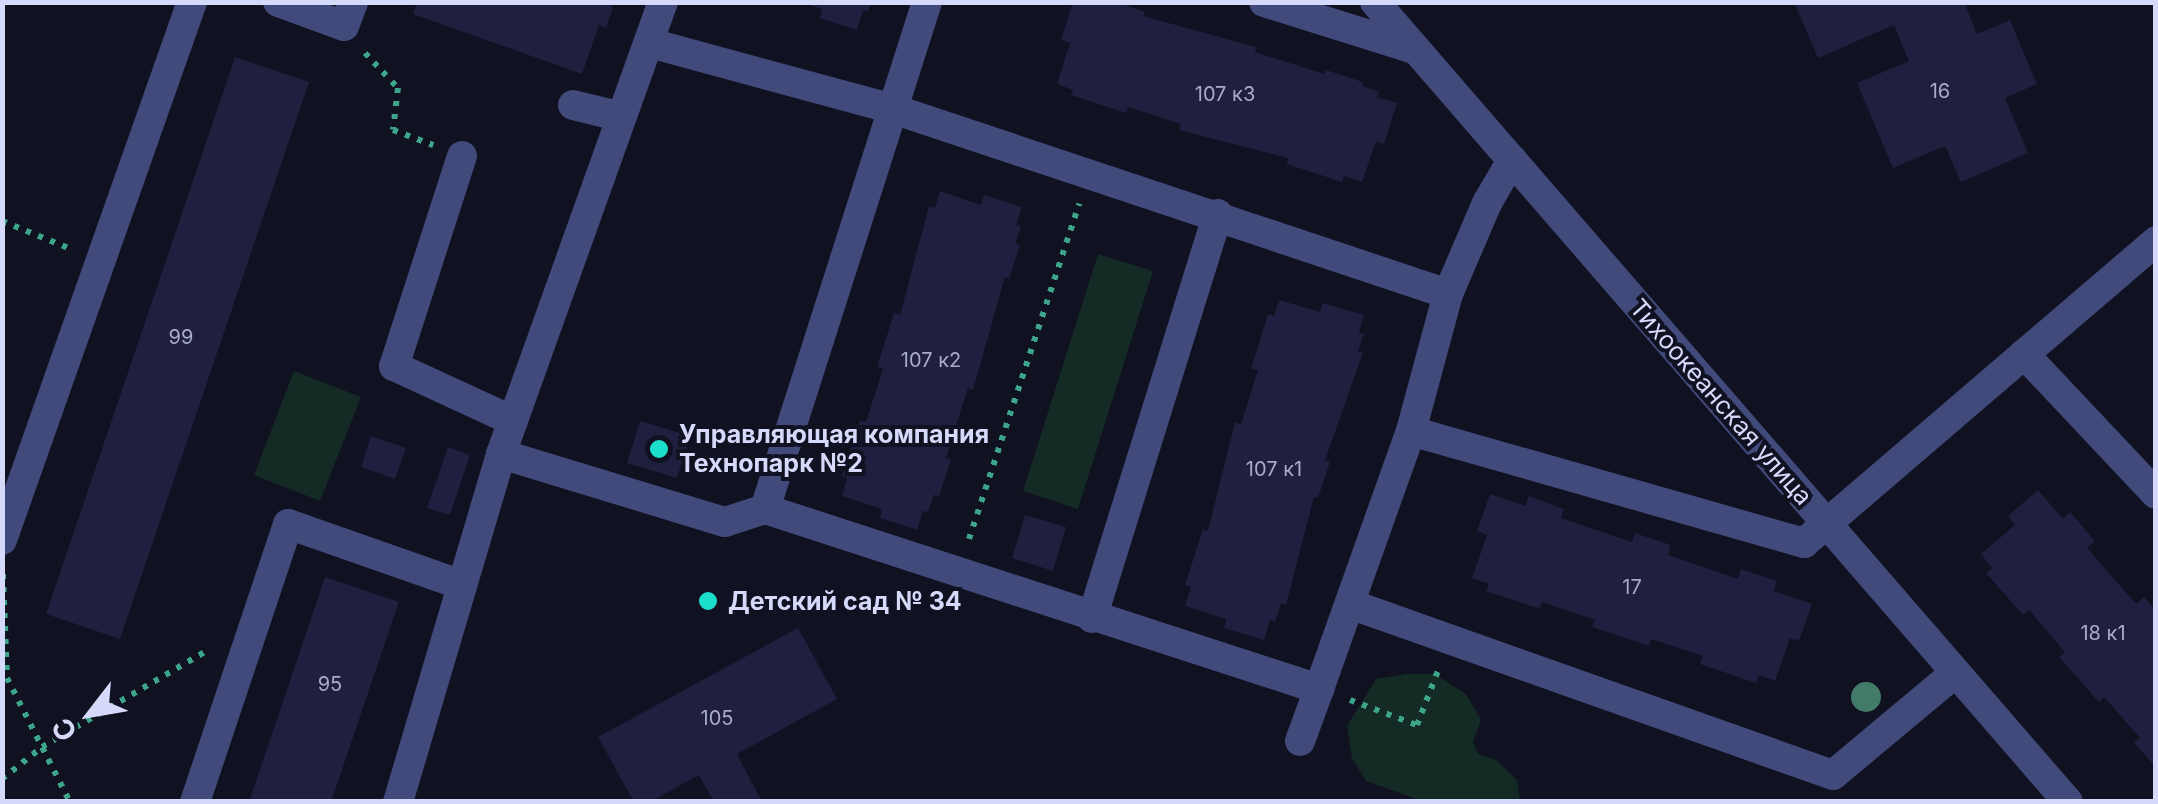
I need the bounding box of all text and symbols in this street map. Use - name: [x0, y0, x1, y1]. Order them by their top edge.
- house number: 16: [1930, 79, 1950, 103]
- house number: 107 к3: [1195, 82, 1255, 106]
- street label: Тихоокеанская улица: [1623, 293, 1819, 511]
- house number: 99: [169, 325, 193, 349]
- house number: 107 к2: [901, 348, 961, 372]
- place label: Управляющая компания Технопарк №2: [679, 420, 989, 479]
- marker: Управляющая компания Технопарк №2: [648, 438, 670, 460]
- house number: 107 к1: [1246, 457, 1302, 481]
- house number: 17: [1622, 575, 1642, 599]
- place label: Детский сад № 34: [728, 586, 962, 616]
- marker: Детский сад № 34: [697, 590, 719, 612]
- house number: 18 к1: [2080, 621, 2126, 645]
- north arrow: [40, 664, 140, 764]
- house number: 95: [318, 672, 342, 696]
- house number: 105: [701, 706, 733, 730]
- text: С: [44, 712, 84, 747]

